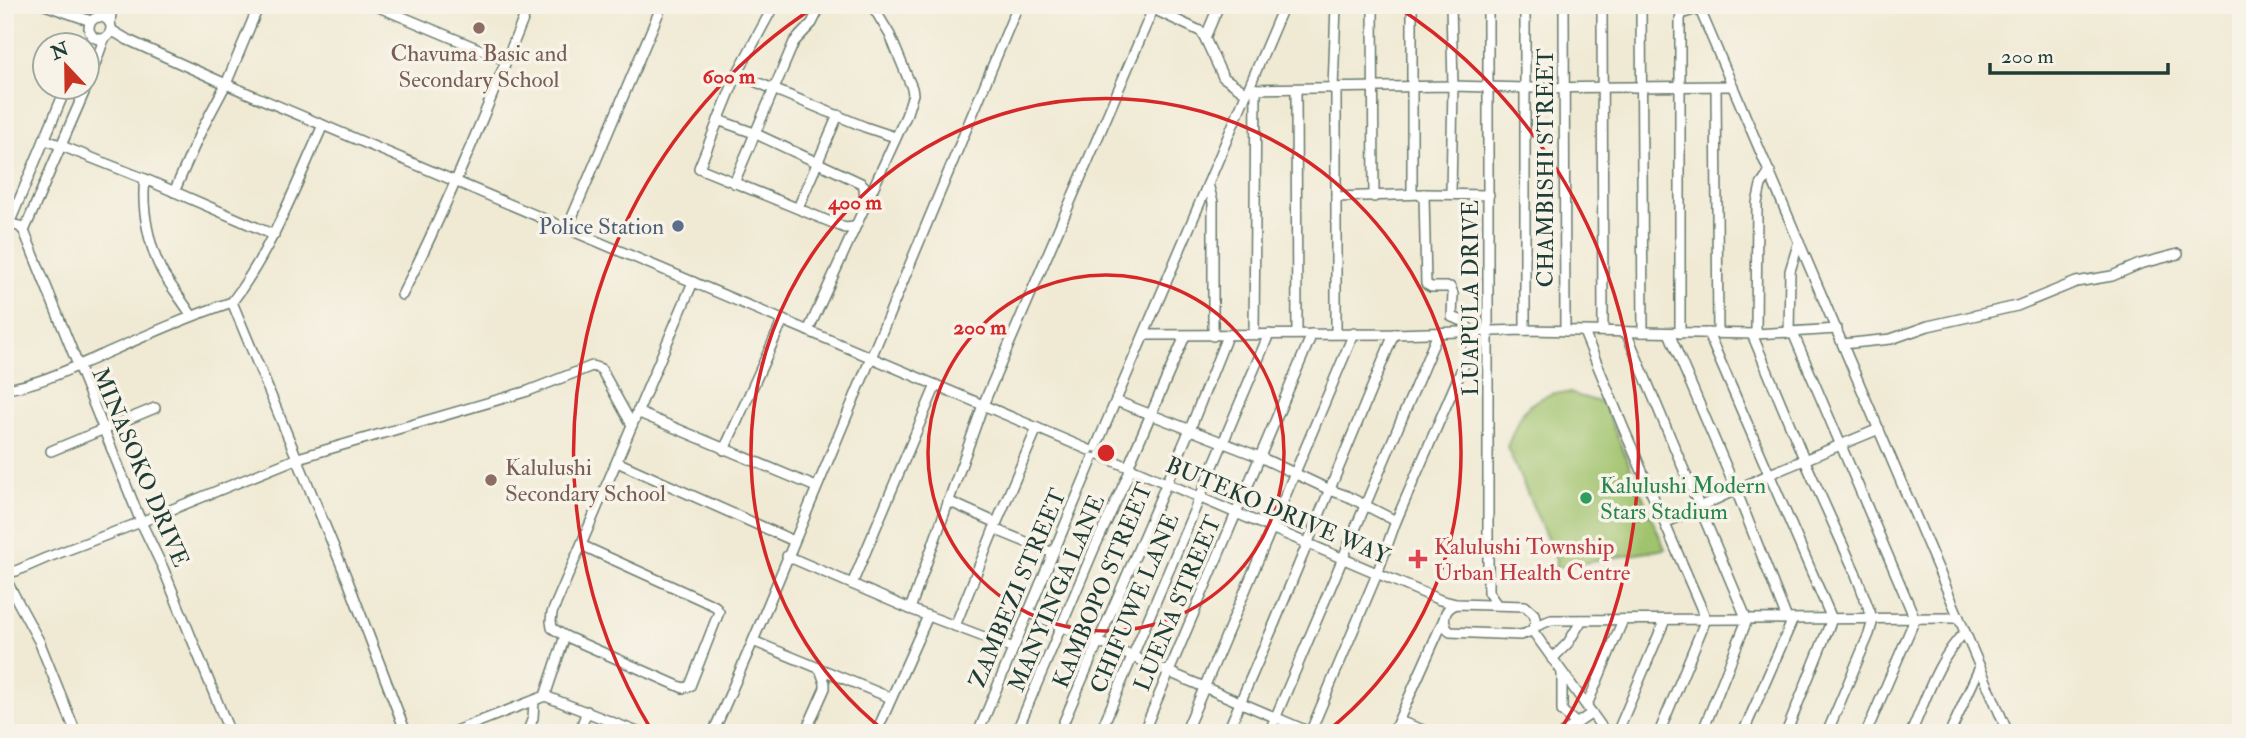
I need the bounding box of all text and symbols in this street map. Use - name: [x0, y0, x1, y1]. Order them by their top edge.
- marker: Chavuma Basic and Secondary School: [471, 20, 487, 36]
- north arrow: [32, 32, 102, 102]
- scale bar: [1990, 32, 2169, 76]
- text: N: [47, 36, 73, 66]
- place label: Chavuma Basic and Secondary School: [390, 39, 568, 94]
- text: 200 m: [2001, 43, 2054, 70]
- street label: CHAMBISHI STREET: [1531, 48, 1560, 288]
- text: 600 m: [703, 63, 756, 90]
- text: 400 m: [827, 189, 882, 216]
- street label: LUAPULA DRIVE: [1456, 200, 1485, 396]
- place label: Police Station: [539, 212, 664, 241]
- marker: Police Station: [670, 218, 686, 234]
- text: 200 m: [954, 314, 1007, 341]
- street label: MINASOKO DRIVE: [85, 363, 196, 571]
- centre of rings: [1094, 441, 1118, 465]
- street label: BUTEKO DRIVE WAY: [1162, 450, 1395, 571]
- place label: Kalulushi Secondary School: [505, 453, 666, 508]
- place label: Kalulushi Modern Stars Stadium: [1600, 471, 1766, 526]
- marker: Kalulushi Secondary School: [483, 472, 499, 488]
- street label: KAMBOPO STREET: [1046, 478, 1159, 692]
- street label: ZAMBEZI STREET: [962, 484, 1073, 692]
- street label: MANYINGA LANE: [1002, 490, 1111, 696]
- marker: Kalulushi Modern Stars Stadium: [1578, 490, 1594, 506]
- street label: CHIFUWE LANE: [1084, 509, 1185, 697]
- street label: LUENA STREET: [1127, 511, 1228, 696]
- place label: Kalulushi Township Urban Health Centre: [1434, 532, 1631, 587]
- marker: Kalulushi Township Urban Health Centre: [1408, 549, 1428, 569]

